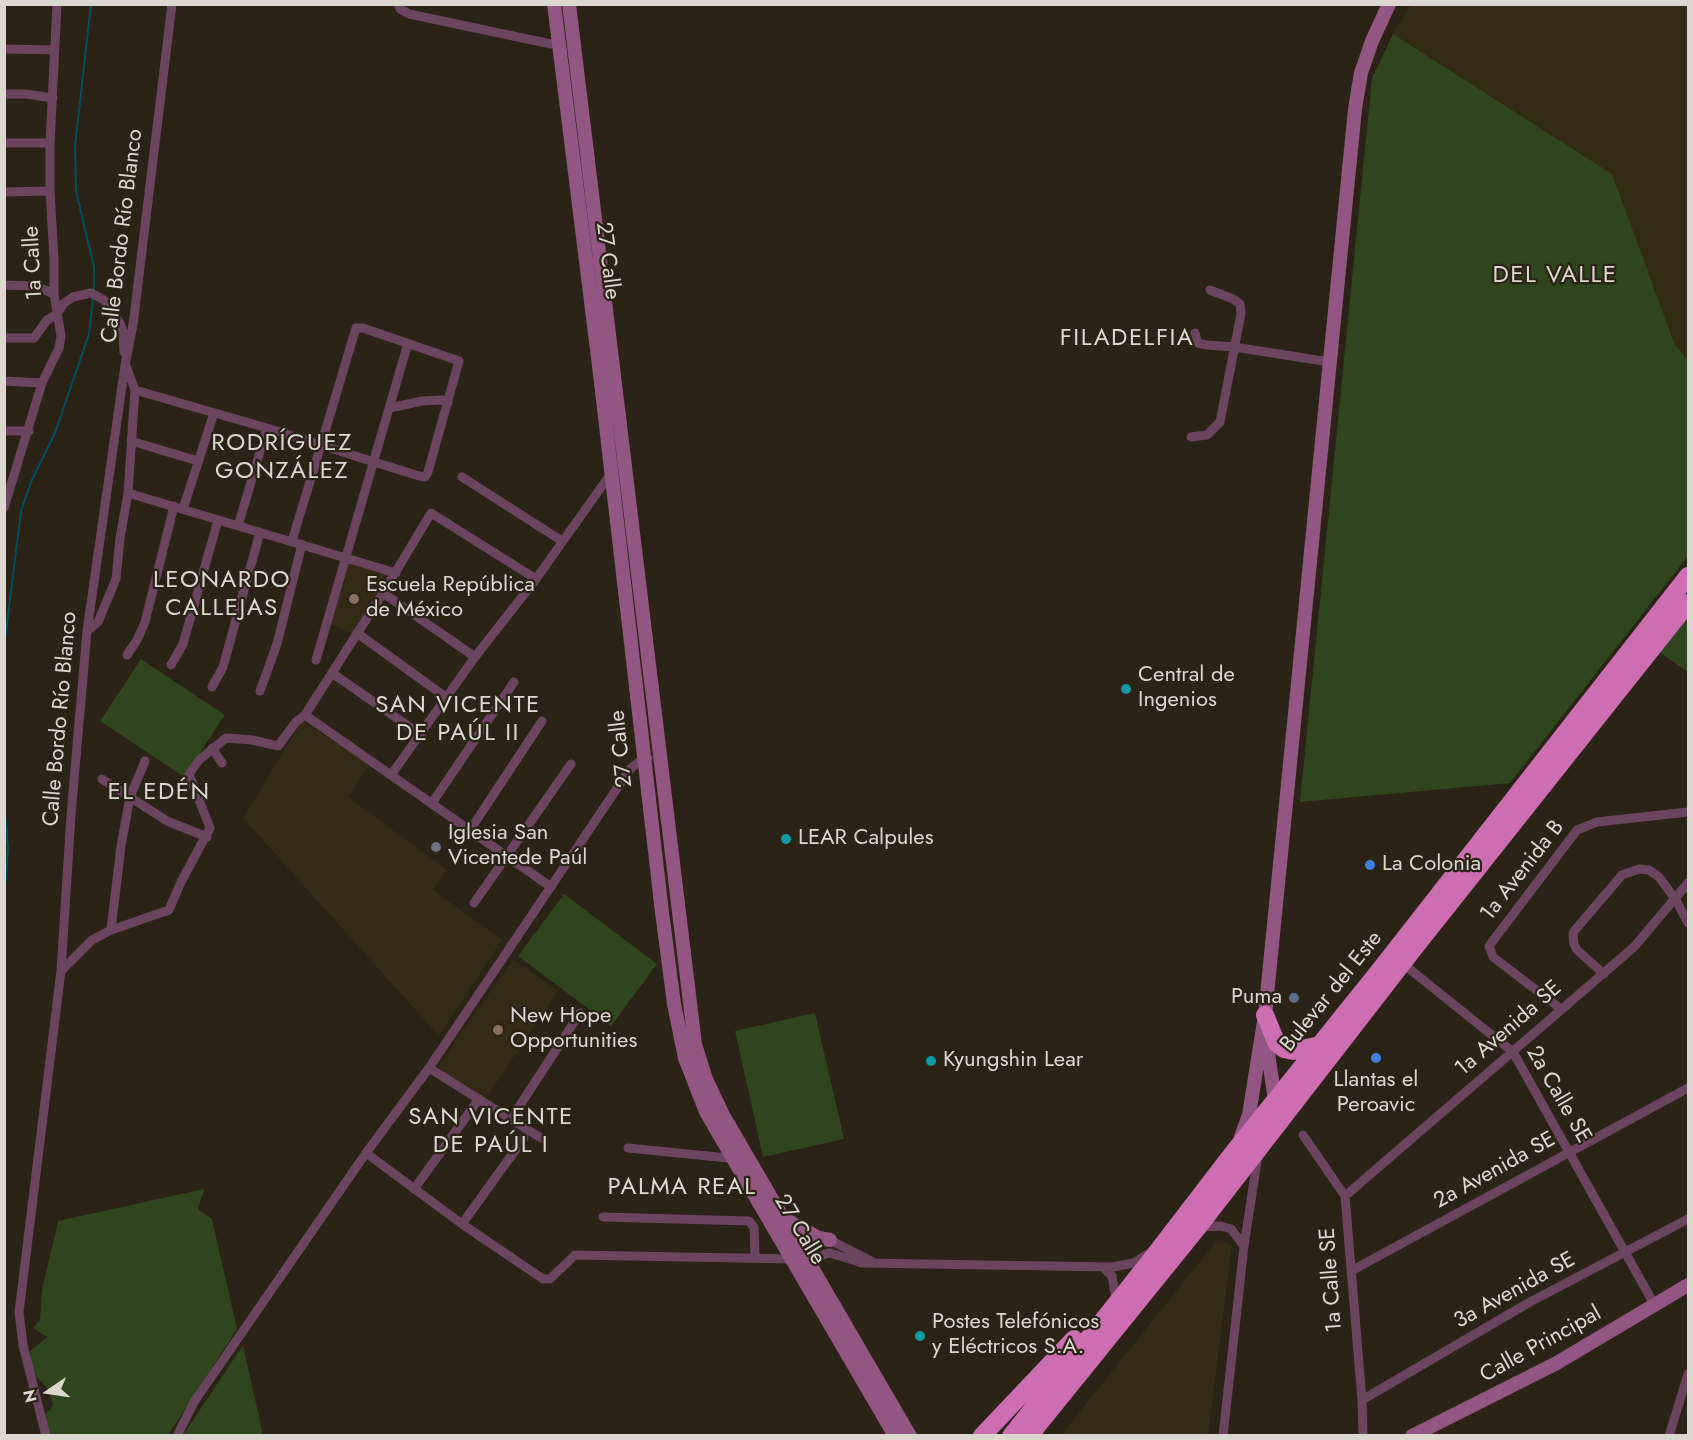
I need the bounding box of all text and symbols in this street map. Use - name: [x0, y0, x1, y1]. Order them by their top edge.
- street label: Calle Bordo Río Blanco: [97, 128, 149, 344]
- street label: 27 Calle: [589, 221, 625, 301]
- street label: 1a Calle: [19, 225, 49, 301]
- district label: DEL VALLE: [1492, 262, 1618, 290]
- district label: FILADELFIA: [1060, 325, 1194, 353]
- district label: RODRÍGUEZ GONZÁLEZ: [211, 430, 353, 486]
- district label: LEONARDO CALLEJAS: [153, 567, 291, 623]
- place label: Escuela República de México: [366, 573, 535, 624]
- marker: Escuela República de México: [347, 592, 361, 606]
- street label: Calle Bordo Río Blanco: [38, 611, 84, 827]
- place label: Central de Ingenios: [1138, 663, 1235, 714]
- marker: Central de Ingenios: [1119, 682, 1133, 696]
- district label: SAN VICENTE DE PAÚL II: [375, 692, 541, 748]
- street label: 27 Calle: [605, 709, 639, 789]
- district label: EL EDÉN: [107, 779, 211, 807]
- street label: 1a Avenida B: [1476, 815, 1570, 927]
- place label: Iglesia San Vicentede Paúl: [448, 821, 587, 872]
- place label: LEAR Calpules: [798, 826, 933, 852]
- marker: LEAR Calpules: [779, 832, 793, 846]
- marker: Iglesia San Vicentede Paúl: [429, 840, 443, 854]
- place label: La Colonia: [1382, 852, 1481, 878]
- marker: La Colonia: [1363, 858, 1377, 872]
- street label: Bulevar del Este: [1275, 926, 1389, 1058]
- street label: 1a Avenida SE: [1450, 976, 1568, 1082]
- place label: Puma: [1231, 985, 1282, 1011]
- marker: Puma: [1287, 991, 1301, 1005]
- place label: New Hope Opportunities: [510, 1004, 637, 1056]
- marker: New Hope Opportunities: [491, 1023, 505, 1037]
- street label: 2a Calle SE: [1520, 1042, 1596, 1148]
- place label: Kyungshin Lear: [943, 1048, 1083, 1074]
- marker: Llantas el Peroavic: [1369, 1051, 1383, 1065]
- marker: Kyungshin Lear: [924, 1054, 938, 1068]
- place label: Llantas el Peroavic: [1334, 1068, 1418, 1120]
- district label: SAN VICENTE DE PAÚL I: [408, 1104, 574, 1160]
- street label: 2a Avenida SE: [1430, 1127, 1560, 1215]
- district label: PALMA REAL: [608, 1174, 756, 1202]
- street label: 27 Calle: [768, 1190, 830, 1270]
- street label: 1a Calle SE: [1315, 1227, 1349, 1333]
- street label: 3a Avenida SE: [1450, 1247, 1580, 1335]
- street label: Calle Principal: [1476, 1301, 1606, 1389]
- place label: Postes Telefónicos y Eléctricos S.A.: [932, 1310, 1099, 1362]
- marker: Postes Telefónicos y Eléctricos S.A.: [913, 1329, 927, 1343]
- north arrow: [18, 1362, 78, 1422]
- text: N: [17, 1387, 43, 1405]

